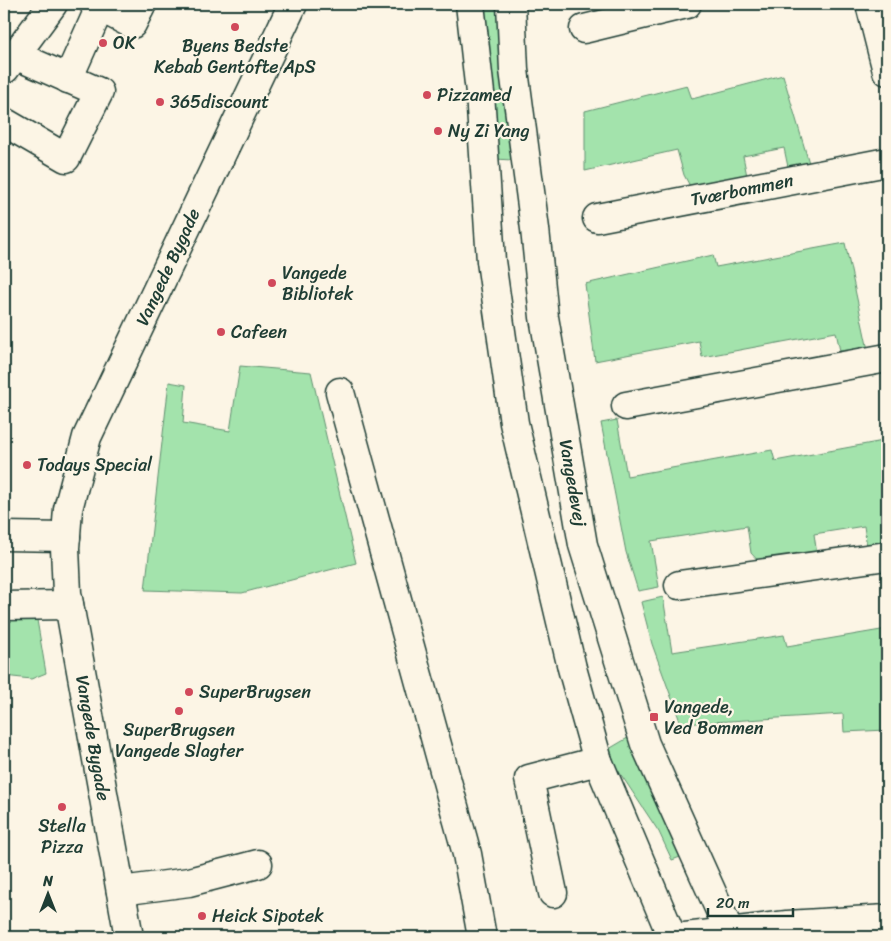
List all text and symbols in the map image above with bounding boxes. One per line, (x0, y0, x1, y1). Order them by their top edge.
marker: Byens Bedste Kebab Gentofte ApS (229, 21, 241, 33)
place label: OK (113, 27, 137, 59)
place label: Byens Bedste Kebab Gentofte ApS (154, 30, 316, 83)
marker: OK (97, 37, 109, 49)
place label: Pizzamed (437, 79, 513, 111)
place label: 365discount (170, 86, 269, 118)
marker: Pizzamed (421, 89, 433, 101)
marker: 365discount (154, 96, 166, 108)
place label: Ny Zi Yang (448, 115, 529, 147)
marker: Ny Zi Yang (432, 125, 444, 137)
street label: Tværbommen (688, 164, 796, 216)
street label: Vangede Bygade (127, 203, 209, 331)
place label: Vangede Bibliotek (282, 257, 354, 310)
marker: Vangede Bibliotek (266, 277, 278, 289)
place label: Cafeen (231, 316, 287, 348)
marker: Cafeen (215, 326, 227, 338)
street label: Vangedevej (550, 437, 596, 529)
place label: Todays Special (37, 449, 153, 481)
marker: Todays Special (21, 459, 33, 471)
street label: Vangede Bygade (66, 673, 120, 803)
place label: SuperBrugsen (199, 676, 311, 708)
marker: SuperBrugsen (183, 686, 195, 698)
place label: Vangede, Ved Bommen (664, 691, 764, 744)
marker: SuperBrugsen Vangede Slagter (173, 705, 185, 717)
marker: Vangede, Ved Bommen (648, 711, 660, 723)
place label: SuperBrugsen Vangede Slagter (115, 714, 245, 767)
marker: Stella Pizza (56, 801, 68, 813)
place label: Stella Pizza (38, 810, 87, 863)
north arrow (22, 868, 72, 918)
text: N (42, 869, 53, 894)
scale bar (708, 886, 794, 918)
text: 20 m (716, 890, 750, 916)
place label: Heick Sipotek (212, 900, 324, 932)
marker: Heick Sipotek (196, 910, 208, 922)

